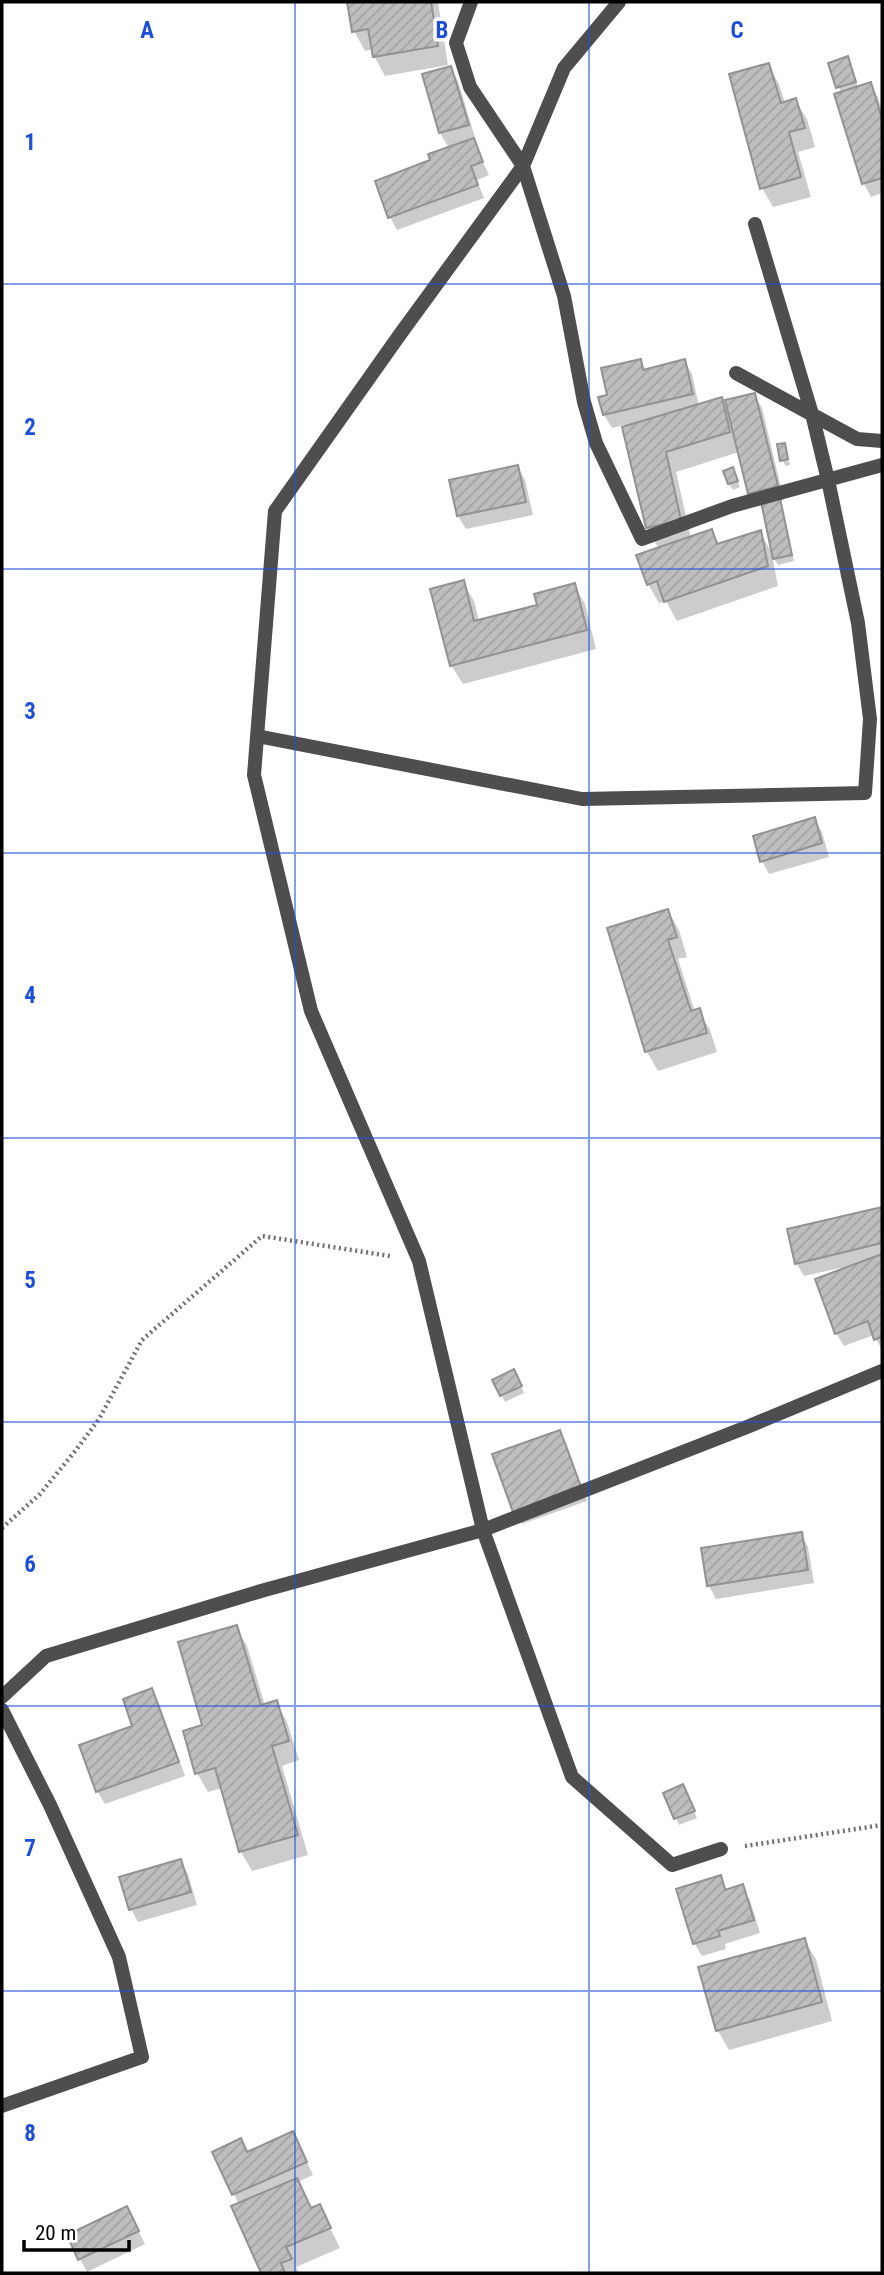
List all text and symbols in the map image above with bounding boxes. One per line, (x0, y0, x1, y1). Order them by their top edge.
text: A (140, 17, 154, 44)
text: B (436, 17, 448, 44)
text: C (730, 17, 744, 44)
text: 1 (24, 129, 36, 156)
text: 2 (24, 414, 36, 441)
text: 3 (24, 698, 36, 725)
text: 4 (24, 982, 36, 1009)
text: 5 (24, 1267, 36, 1294)
text: 6 (24, 1551, 36, 1578)
text: 7 (24, 1835, 36, 1862)
text: 8 (24, 2120, 36, 2147)
scale bar (24, 2208, 130, 2252)
text: 20 m (35, 2221, 76, 2245)

